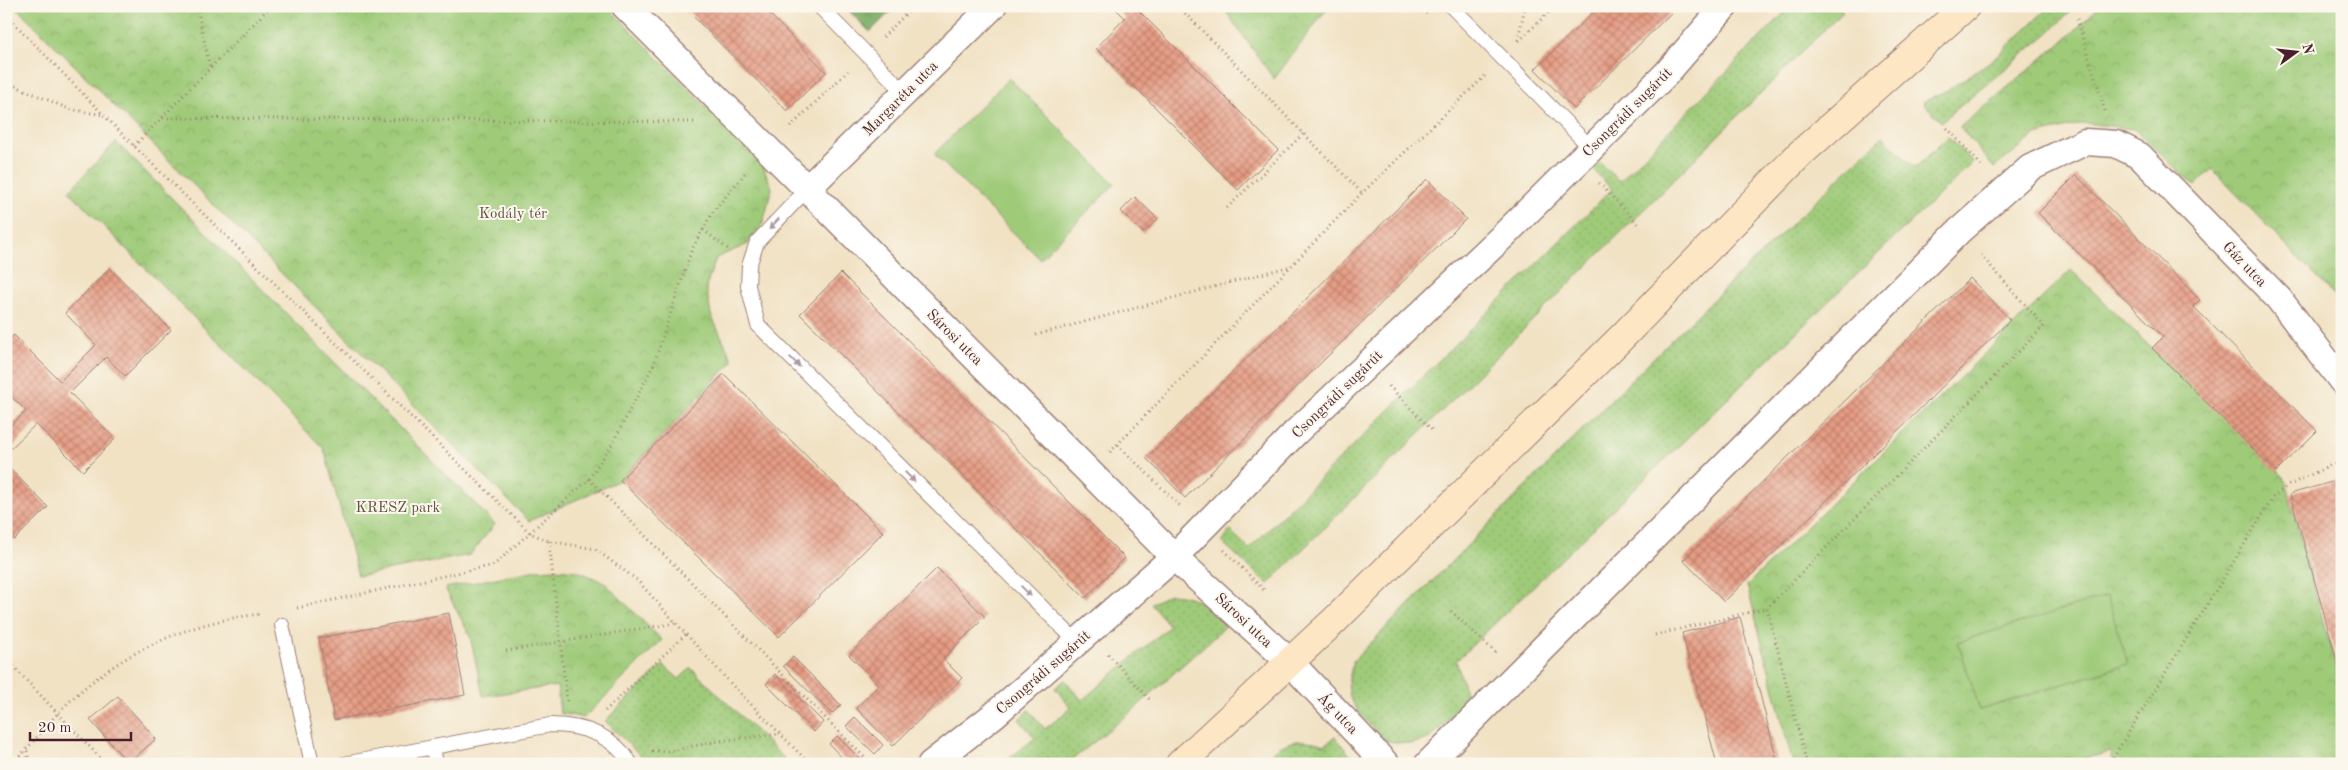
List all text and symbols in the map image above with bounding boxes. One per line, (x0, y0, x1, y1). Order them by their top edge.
north arrow (2270, 28, 2320, 78)
text: N (2299, 42, 2316, 56)
street label: Margaréta utca (861, 58, 942, 139)
street label: Csongrádi sugárút (1581, 66, 1676, 161)
park label: Kodály tér (479, 207, 547, 222)
one-way arrow (768, 218, 780, 230)
street label: Gáz utca (2219, 240, 2269, 291)
street label: Sárosi utca (923, 307, 985, 369)
street label: Csongrádi sugárút (1290, 348, 1386, 442)
one-way arrow (789, 356, 801, 368)
one-way arrow (904, 471, 916, 483)
park label: KRESZ park (356, 501, 441, 516)
one-way arrow (1019, 585, 1031, 597)
street label: Sárosi utca (1211, 591, 1275, 652)
street label: Csongrádi sugárút (994, 628, 1094, 718)
street label: Ág utca (1314, 688, 1363, 738)
scale bar (30, 710, 131, 742)
text: 20 m (38, 721, 72, 736)

